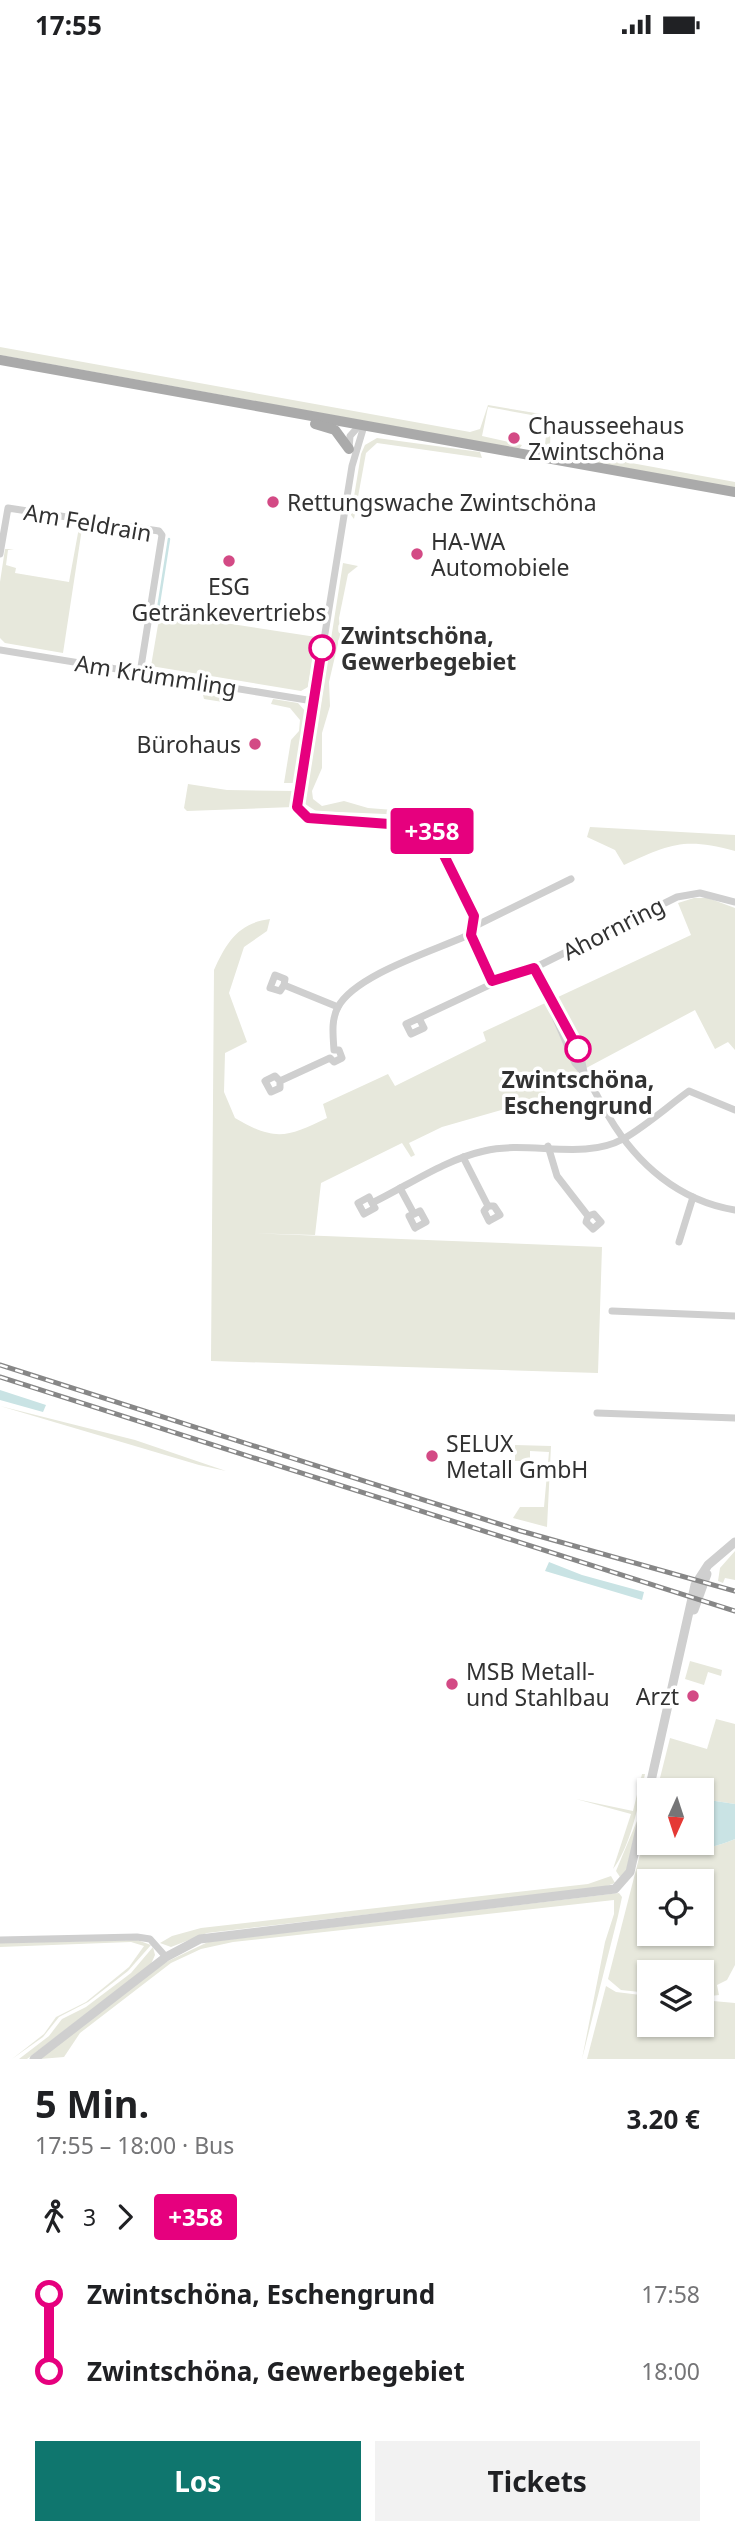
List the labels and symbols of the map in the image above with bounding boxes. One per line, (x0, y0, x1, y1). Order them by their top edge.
place label: Chausseehaus Zwintschöna (528, 409, 684, 467)
marker: Chausseehaus Zwintschöna (506, 430, 522, 446)
place label: Rettungswache Zwintschöna (287, 486, 597, 518)
marker: Rettungswache Zwintschöna (265, 494, 281, 510)
street label: Am Feldrain (22, 495, 154, 549)
place label: HA-WA Automobiele (431, 525, 570, 583)
marker: HA-WA Automobiele (409, 546, 425, 562)
marker: ESG Getränkevertriebs (221, 553, 237, 569)
place label: ESG Getränkevertriebs (132, 570, 327, 628)
place label: Zwintschöna, Gewerbegebiet (341, 619, 516, 677)
marker: Zwintschöna, Gewerbegebiet (309, 635, 335, 661)
street label: Am Krümmling (73, 646, 239, 704)
place label: Bürohaus (137, 728, 241, 760)
marker: Bürohaus (247, 736, 263, 752)
line badge: +358 (383, 808, 481, 854)
street label: Ahornring (557, 889, 669, 967)
marker: Zwintschöna, Eschengrund (565, 1036, 591, 1062)
place label: Zwintschöna, Eschengrund (502, 1063, 654, 1121)
place label: SELUX Metall GmbH (446, 1427, 588, 1485)
marker: SELUX Metall GmbH (424, 1448, 440, 1464)
place label: MSB Metall- und Stahlbau (466, 1655, 610, 1713)
marker: MSB Metall- und Stahlbau (444, 1676, 460, 1692)
place label: Arzt (636, 1680, 679, 1712)
marker: Arzt (685, 1688, 701, 1704)
north arrow (637, 1778, 714, 1855)

